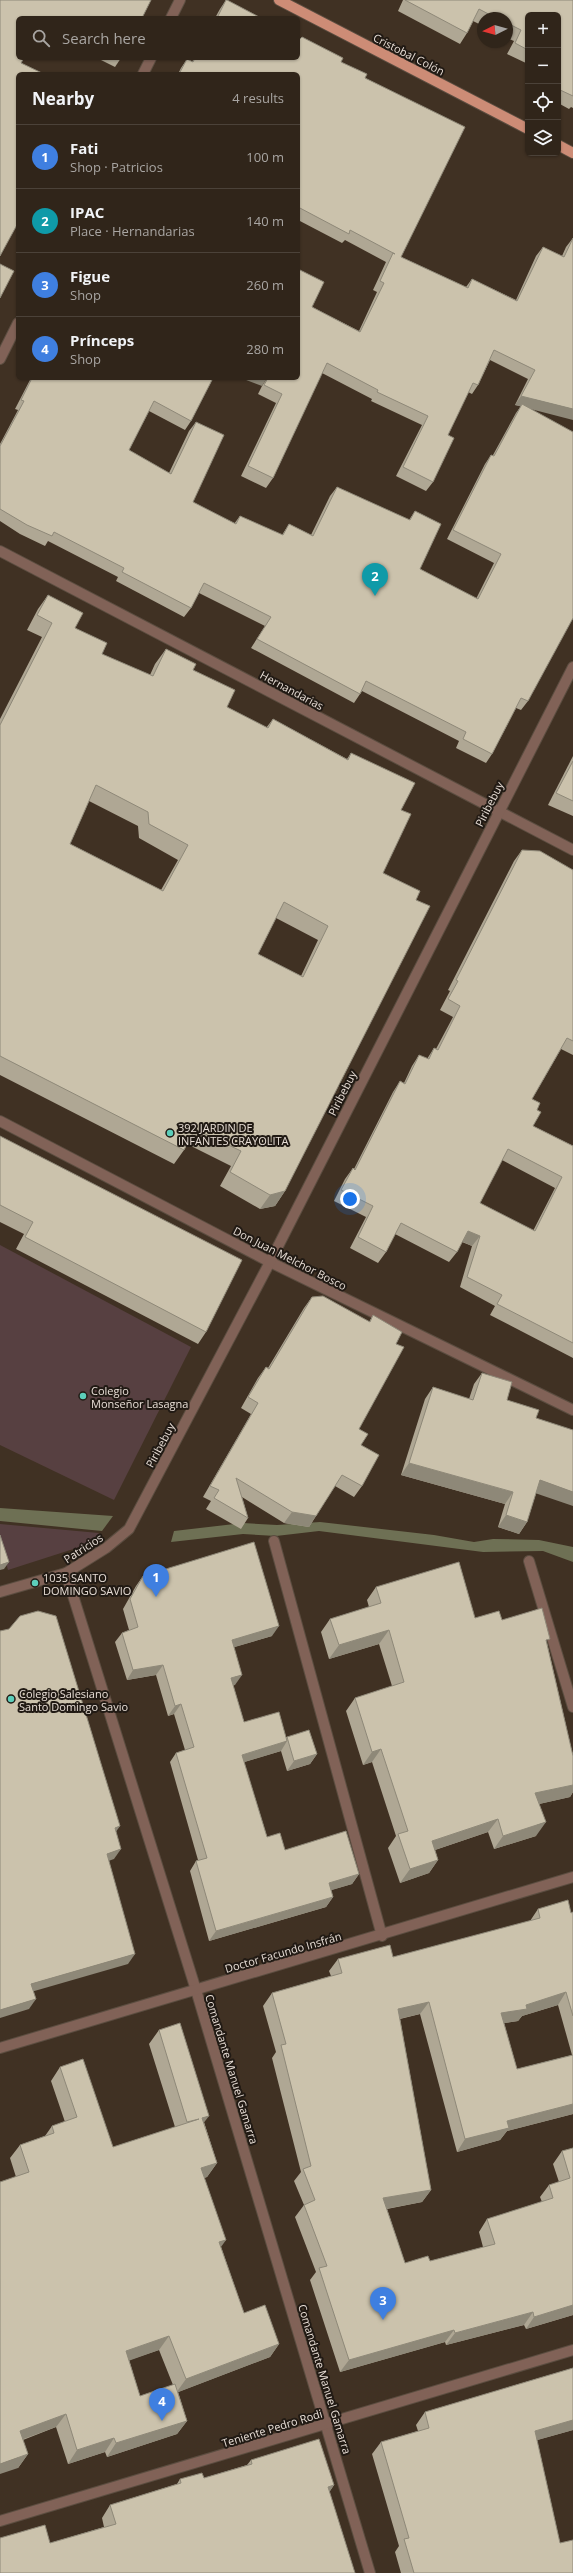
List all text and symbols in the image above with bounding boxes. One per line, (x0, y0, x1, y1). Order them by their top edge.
north arrow (477, 12, 513, 48)
map controls (525, 12, 561, 156)
button: + (525, 12, 561, 48)
search box (16, 16, 300, 60)
icon: search (30, 27, 52, 49)
text: Search here (62, 28, 146, 48)
street label: Cristobal Colón (371, 30, 447, 78)
button: − (525, 48, 561, 84)
button: locate (525, 84, 561, 120)
text: Nearby (32, 87, 94, 110)
text: 4 results (232, 89, 284, 107)
button: layers (525, 120, 561, 156)
text: Fati (70, 138, 98, 158)
text: 1 (41, 148, 49, 166)
text: 100 m (246, 148, 284, 166)
text: Shop · Patricios (70, 158, 163, 176)
text: IPAC (70, 202, 104, 222)
text: 2 (41, 212, 49, 230)
text: 140 m (246, 212, 284, 230)
text: Place · Hernandarias (70, 222, 195, 240)
text: Figue (70, 266, 110, 286)
text: 3 (41, 276, 49, 294)
text: 260 m (246, 276, 284, 294)
text: Shop (70, 286, 101, 304)
text: Prínceps (70, 330, 134, 350)
text: 4 (41, 340, 49, 358)
text: 280 m (246, 340, 284, 358)
text: Shop (70, 350, 101, 368)
pin: 2 (362, 563, 388, 596)
street label: Hernandarias (258, 667, 326, 713)
street label: Piribebuy (471, 779, 507, 829)
street label: Piribebuy (324, 1068, 360, 1118)
place label: 392 JARDIN DE INFANTES CRAYOLITA (178, 1120, 289, 1148)
marker: 392 JARDIN DE INFANTES CRAYOLITA (165, 1128, 175, 1138)
your location (340, 1189, 360, 1209)
street label: Don Juan Melchor Bosco (231, 1223, 350, 1293)
place label: Colegio Monseñor Lasagna (91, 1383, 188, 1411)
marker: Colegio Monseñor Lasagna (78, 1391, 88, 1401)
street label: Piribebuy (142, 1420, 178, 1470)
street label: Patricios (61, 1530, 105, 1566)
pin: 1 (143, 1564, 169, 1597)
place label: 1035 SANTO DOMINGO SAVIO (43, 1570, 131, 1598)
marker: 1035 SANTO DOMINGO SAVIO (30, 1578, 40, 1588)
place label: Colegio Salesiano Santo Domingo Savio (19, 1686, 128, 1714)
marker: Colegio Salesiano Santo Domingo Savio (6, 1694, 16, 1704)
street label: Doctor Facundo Insfrán (223, 1928, 343, 1976)
street label: Comandante Manuel Gamarra (202, 1992, 262, 2146)
pin: 3 (370, 2287, 396, 2320)
street label: Comandante Manuel Gamarra (295, 2302, 355, 2456)
pin: 4 (149, 2388, 175, 2421)
street label: Teniente Pedro Rodi (220, 2406, 324, 2450)

